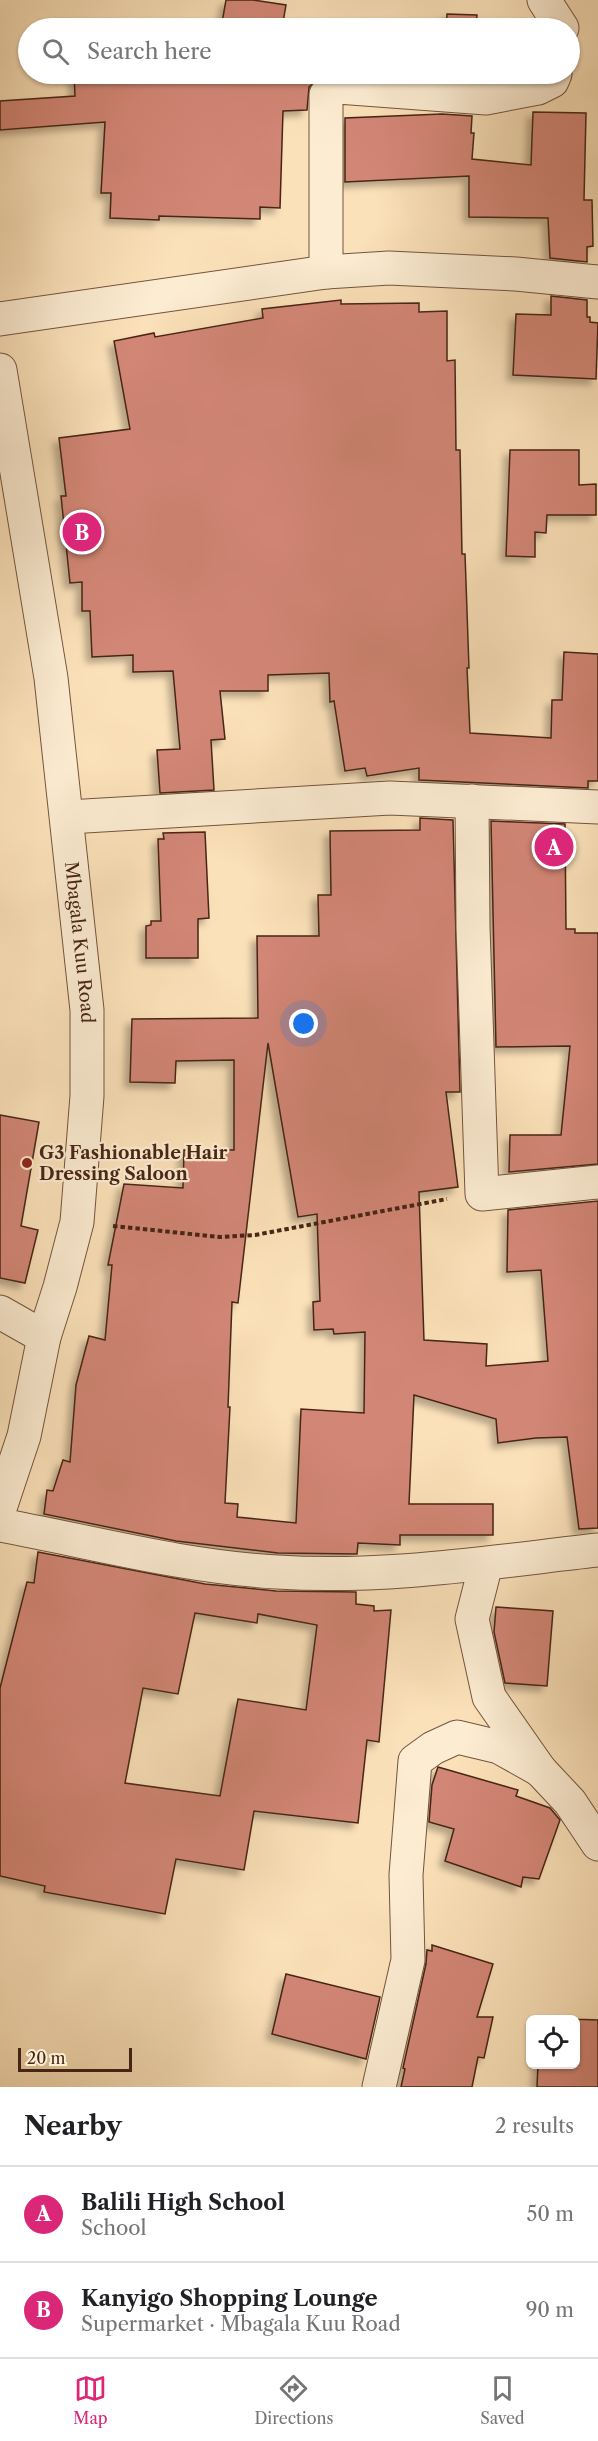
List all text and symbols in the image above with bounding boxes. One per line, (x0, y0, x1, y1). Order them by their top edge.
search box (18, 18, 580, 84)
icon: search (39, 35, 72, 68)
text: Search here (87, 38, 212, 65)
pin: B (62, 510, 101, 554)
pin: A (534, 824, 574, 870)
street label: Mbagala Kuu Road (60, 860, 98, 1023)
your location (289, 1009, 318, 1038)
place label: G3 Fashionable Hair Dressing Saloon (39, 1142, 228, 1185)
marker: G3 Fashionable Hair Dressing Saloon (20, 1156, 34, 1170)
map controls (526, 2015, 580, 2069)
button: locate (526, 2015, 580, 2069)
scale bar (18, 2045, 132, 2072)
text: 20 m (27, 2048, 66, 2068)
text: Nearby (24, 2110, 122, 2142)
text: 2 results (495, 2114, 574, 2138)
text: Balili High School (81, 2189, 285, 2216)
text: A (36, 2202, 51, 2226)
text: 50 m (527, 2202, 574, 2226)
text: School (81, 2216, 146, 2240)
text: Kanyigo Shopping Lounge (81, 2285, 378, 2312)
text: B (36, 2298, 51, 2322)
text: 90 m (526, 2298, 574, 2322)
text: Supermarket · Mbagala Kuu Road (81, 2312, 401, 2336)
tab: Map (73, 2372, 108, 2428)
tab: Directions (254, 2372, 333, 2428)
tab: Saved (480, 2372, 525, 2428)

